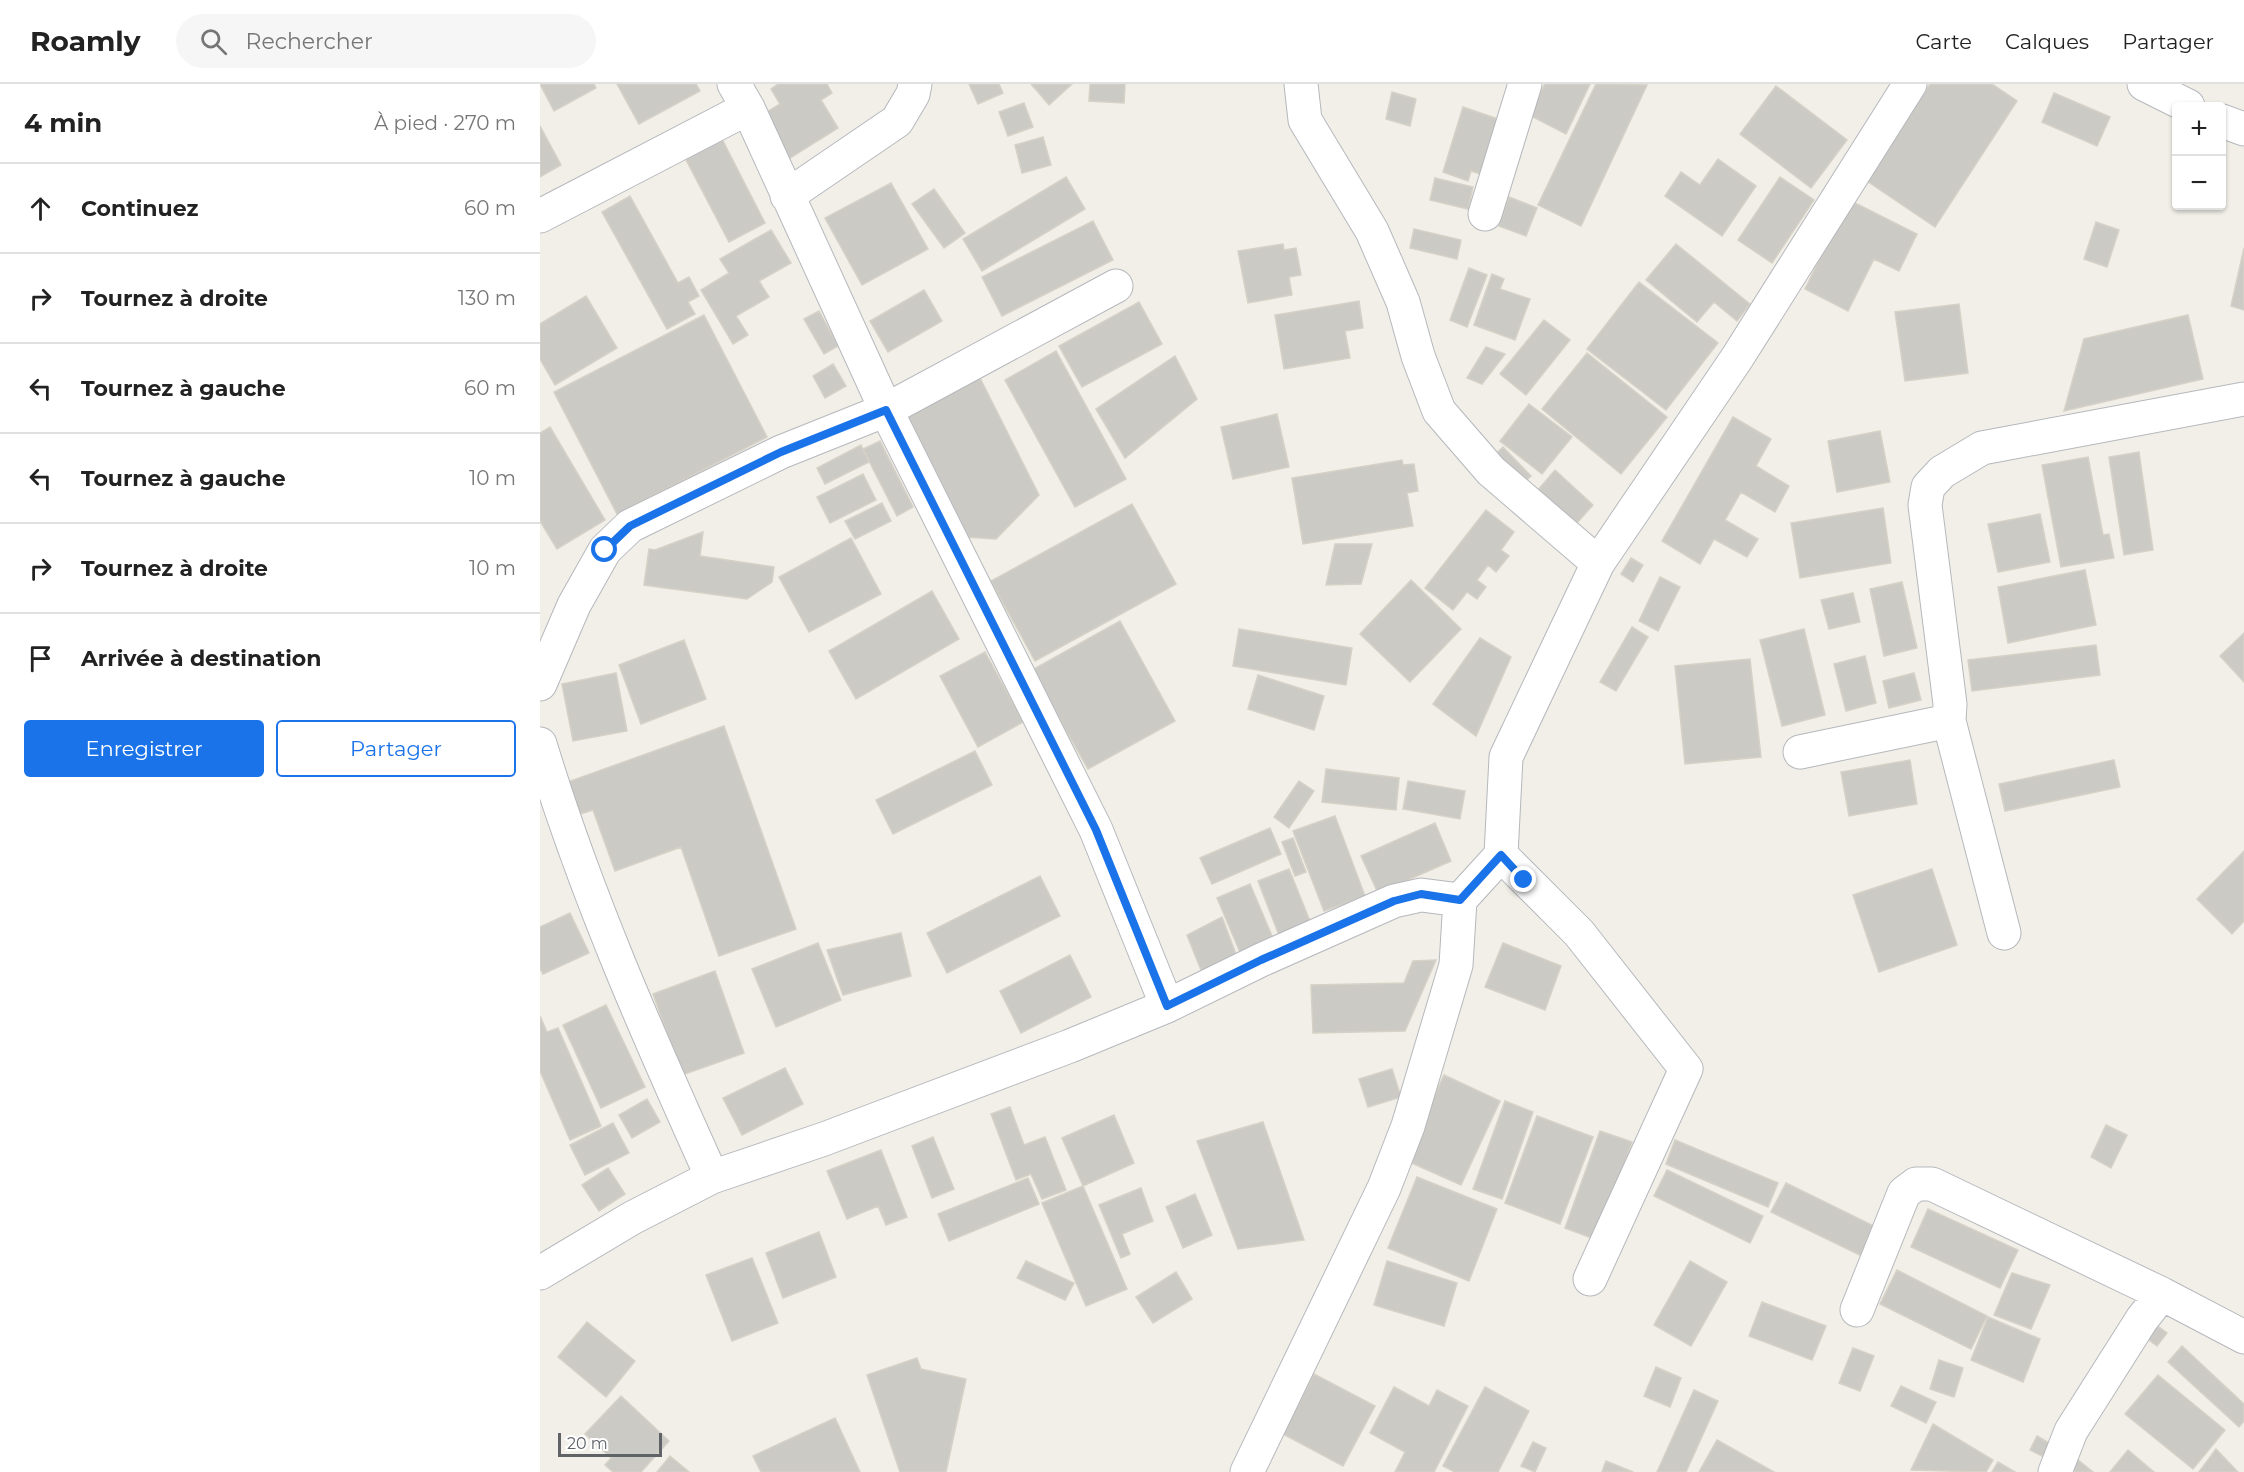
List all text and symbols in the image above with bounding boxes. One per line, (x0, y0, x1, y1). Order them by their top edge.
search box (176, 14, 596, 68)
text: Roamly (30, 24, 140, 58)
icon: search (197, 25, 230, 58)
text: Rechercher (245, 28, 373, 55)
text: Carte (1915, 29, 1972, 54)
text: Calques (2005, 29, 2089, 54)
text: Partager (2122, 29, 2214, 54)
map controls (2172, 102, 2226, 210)
button: + (2172, 102, 2226, 156)
text: 4 min (24, 107, 102, 139)
text: À pied · 270 m (374, 111, 516, 135)
button: − (2172, 156, 2226, 210)
icon: ahead (24, 192, 57, 225)
text: Continuez (81, 195, 198, 222)
text: 60 m (464, 196, 516, 220)
icon: right (24, 282, 57, 315)
text: Tournez à droite (81, 285, 268, 312)
text: 130 m (458, 286, 516, 310)
icon: left (24, 372, 57, 405)
text: Tournez à gauche (81, 375, 286, 402)
text: 60 m (464, 376, 516, 400)
icon: left (24, 462, 57, 495)
text: Tournez à gauche (81, 465, 286, 492)
text: 10 m (469, 466, 516, 490)
route start (591, 536, 617, 562)
icon: right (24, 552, 57, 585)
text: Tournez à droite (81, 555, 268, 582)
text: 10 m (469, 556, 516, 580)
icon: arrive (24, 642, 57, 675)
text: Arrivée à destination (81, 645, 321, 672)
button: Enregistrer (24, 720, 264, 777)
button: Partager (276, 720, 516, 777)
route end (1510, 866, 1536, 892)
scale bar (558, 1430, 662, 1458)
text: 20 m (567, 1434, 608, 1453)

